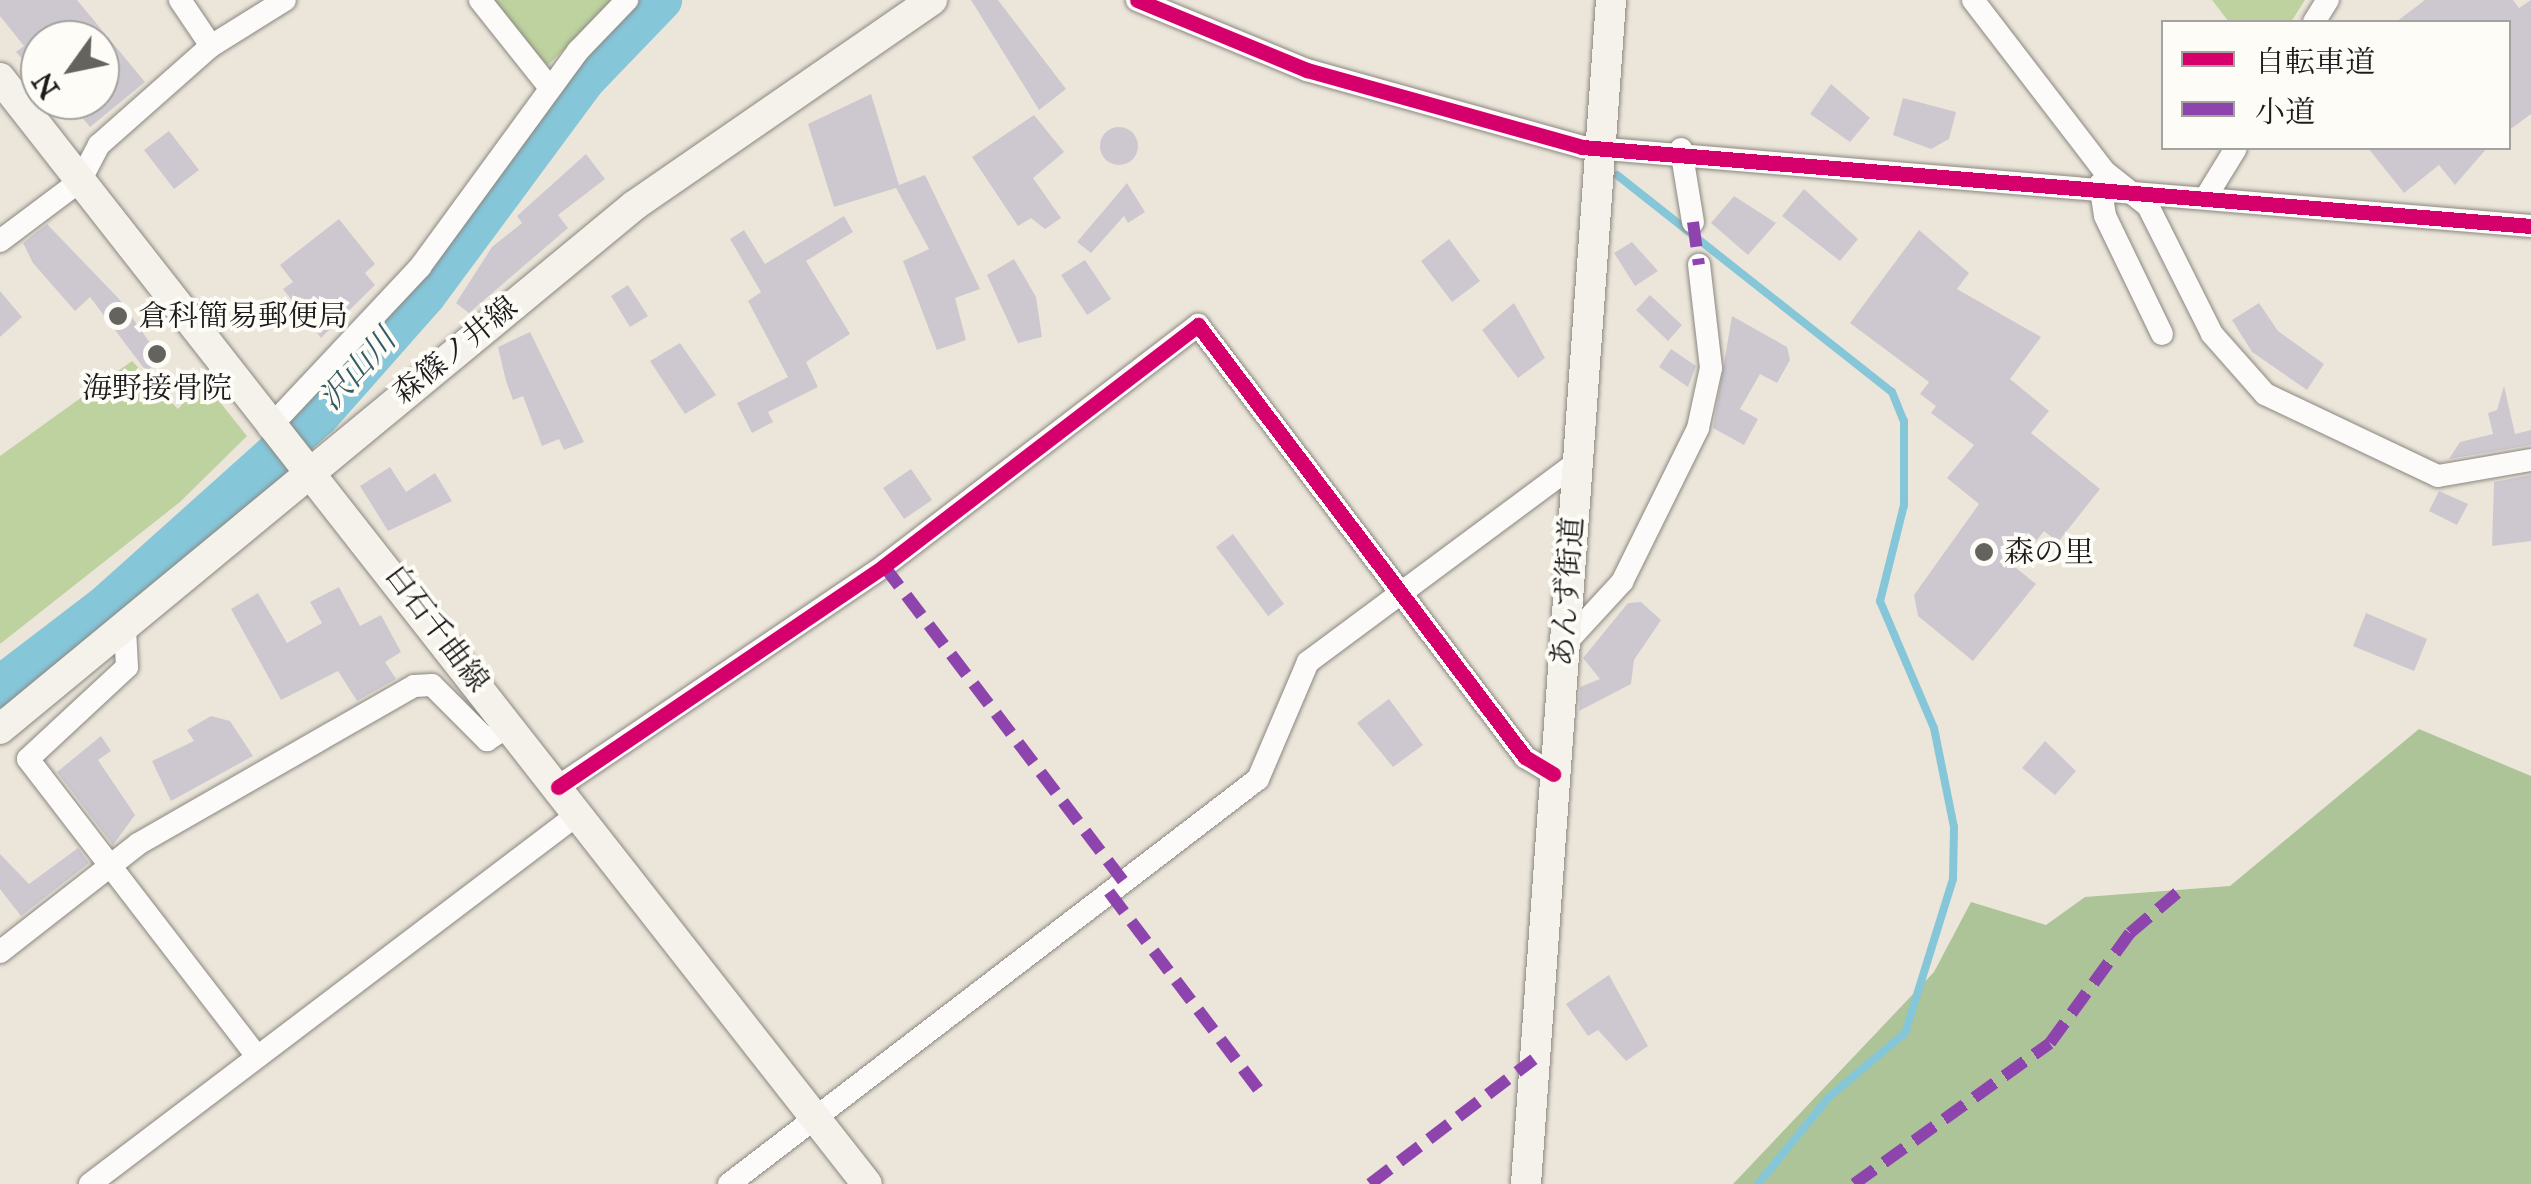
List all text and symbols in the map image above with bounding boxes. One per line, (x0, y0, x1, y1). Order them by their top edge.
north arrow (20, 20, 120, 120)
legend (2161, 20, 2511, 150)
text: 自転車道 (2255, 44, 2375, 80)
text: N (25, 66, 67, 105)
text: 小道 (2255, 94, 2315, 130)
street label: 森篠ノ井線 (385, 289, 525, 411)
place label: 倉科簡易郵便局 (138, 298, 348, 334)
marker: 倉科簡易郵便局 (107, 305, 129, 327)
water label: 沢山川 (312, 321, 404, 419)
marker: 海野接骨院 (146, 343, 168, 365)
place label: 海野接骨院 (82, 370, 232, 406)
street label: あんず街道 (1544, 516, 1590, 668)
place label: 森の里 (2004, 534, 2094, 570)
marker: 森の里 (1973, 541, 1995, 563)
street label: 白石千曲線 (377, 557, 497, 699)

